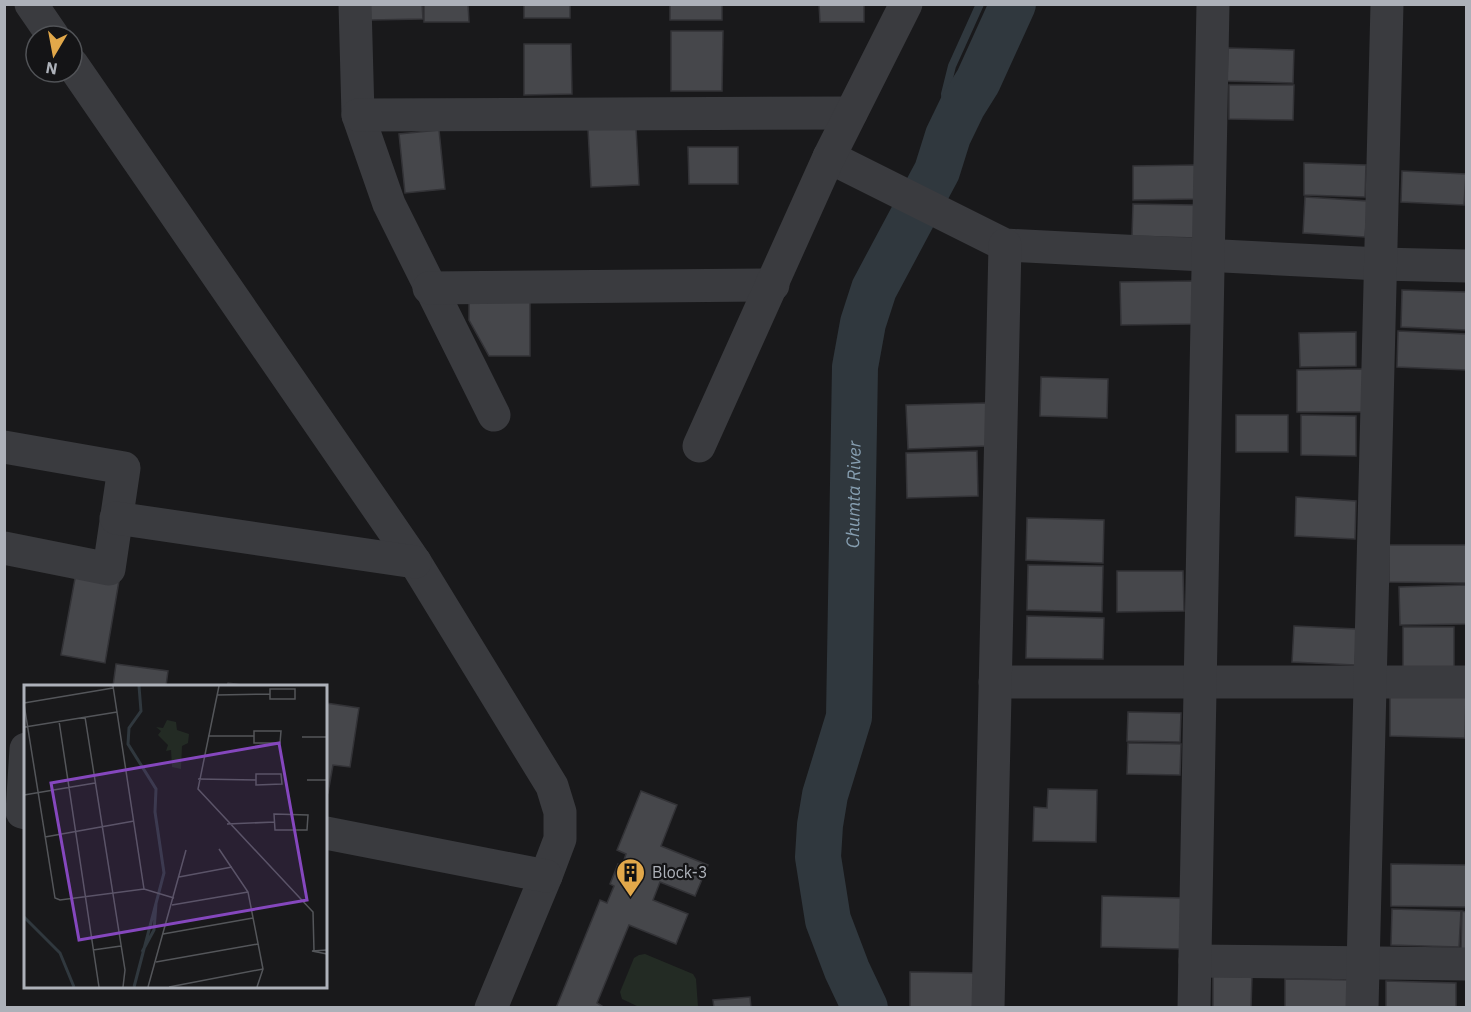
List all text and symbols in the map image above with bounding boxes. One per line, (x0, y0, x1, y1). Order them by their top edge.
north arrow (24, 24, 84, 84)
text: N (44, 58, 59, 80)
water label: Chumta River (840, 440, 865, 548)
inset map (24, 685, 327, 988)
building icon: Block-3 (615, 856, 647, 898)
place label: Block-3 (652, 862, 708, 882)

